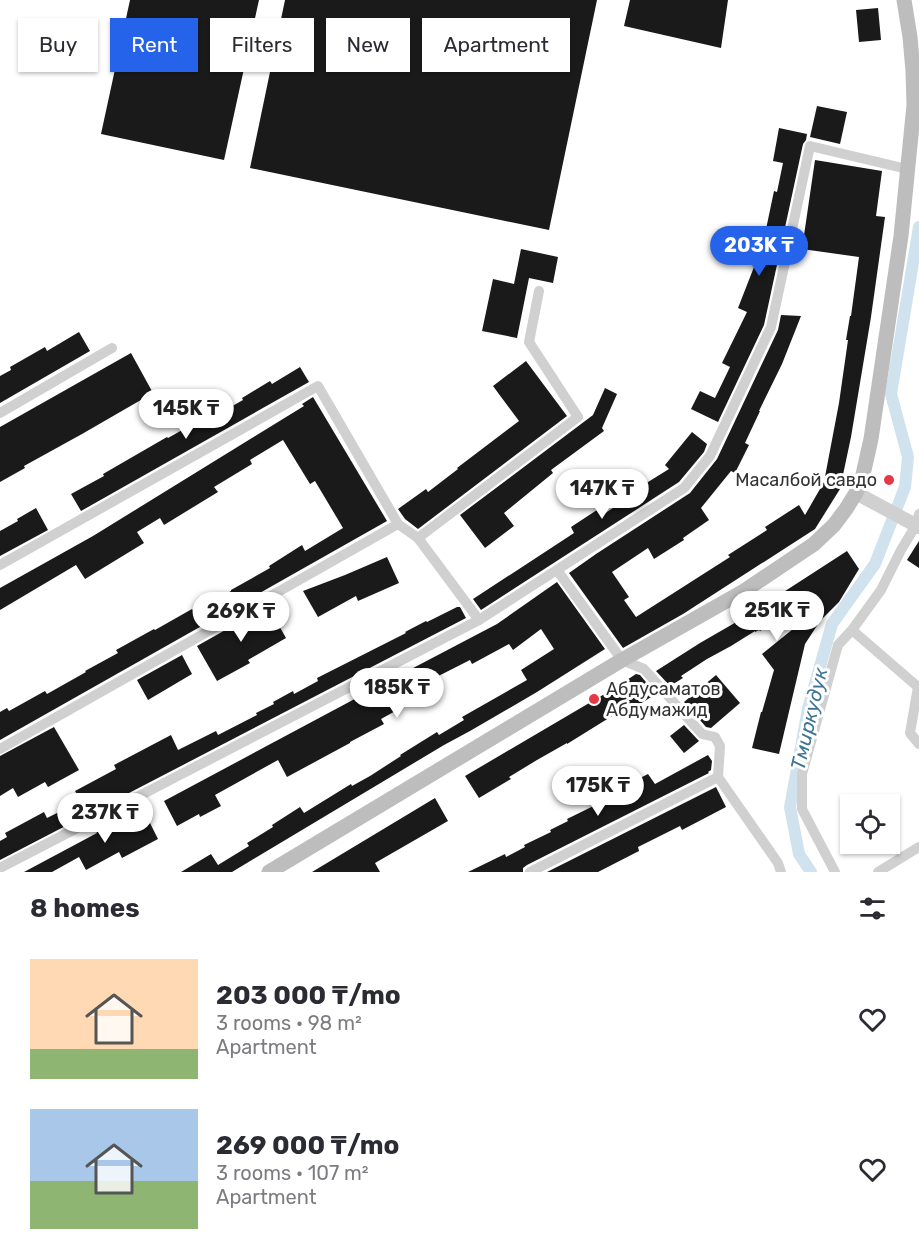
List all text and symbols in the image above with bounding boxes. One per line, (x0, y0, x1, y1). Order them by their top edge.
chip: Buy (18, 18, 98, 72)
chip: Rent (110, 18, 198, 72)
chip: Filters (210, 18, 314, 72)
chip: New (326, 18, 410, 72)
chip: Apartment (422, 18, 570, 72)
pin: 203K ₸ (710, 226, 808, 277)
text: 203K ₸ (724, 233, 794, 257)
pin: 145K ₸ (137, 389, 235, 440)
text: 145K ₸ (153, 396, 219, 420)
pin: 147K ₸ (553, 469, 651, 520)
place label: Масалбой савдо (735, 469, 877, 491)
marker: Масалбой савдо (882, 473, 896, 487)
text: 147K ₸ (570, 476, 634, 500)
pin: 251K ₸ (728, 591, 826, 642)
pin: 269K ₸ (192, 592, 290, 643)
text: 251K ₸ (744, 598, 810, 622)
text: 269K ₸ (207, 599, 275, 623)
water label: Тмиркудук (786, 665, 833, 772)
pin: 185K ₸ (348, 668, 446, 719)
text: 185K ₸ (364, 675, 430, 699)
place label: Абдусаматов Абдумажид (606, 678, 721, 721)
marker: Абдусаматов Абдумажид (587, 692, 601, 706)
pin: 175K ₸ (549, 766, 647, 817)
text: 175K ₸ (566, 773, 630, 797)
pin: 237K ₸ (56, 793, 154, 844)
map controls (840, 794, 900, 854)
button: locate (840, 794, 900, 854)
text: 237K ₸ (71, 800, 139, 824)
icon: filters (856, 892, 889, 925)
text: 8 homes (30, 893, 140, 924)
text: 203 000 ₸/mo (216, 980, 401, 1011)
icon: home (78, 983, 150, 1055)
icon: heart (856, 1003, 889, 1036)
text: 3 rooms · 98 m² (216, 1011, 362, 1035)
text: Apartment (216, 1035, 317, 1059)
text: 269 000 ₸/mo (216, 1130, 399, 1161)
icon: home (78, 1133, 150, 1205)
icon: heart (856, 1153, 889, 1186)
text: 3 rooms · 107 m² (216, 1161, 369, 1185)
text: Apartment (216, 1185, 317, 1209)

